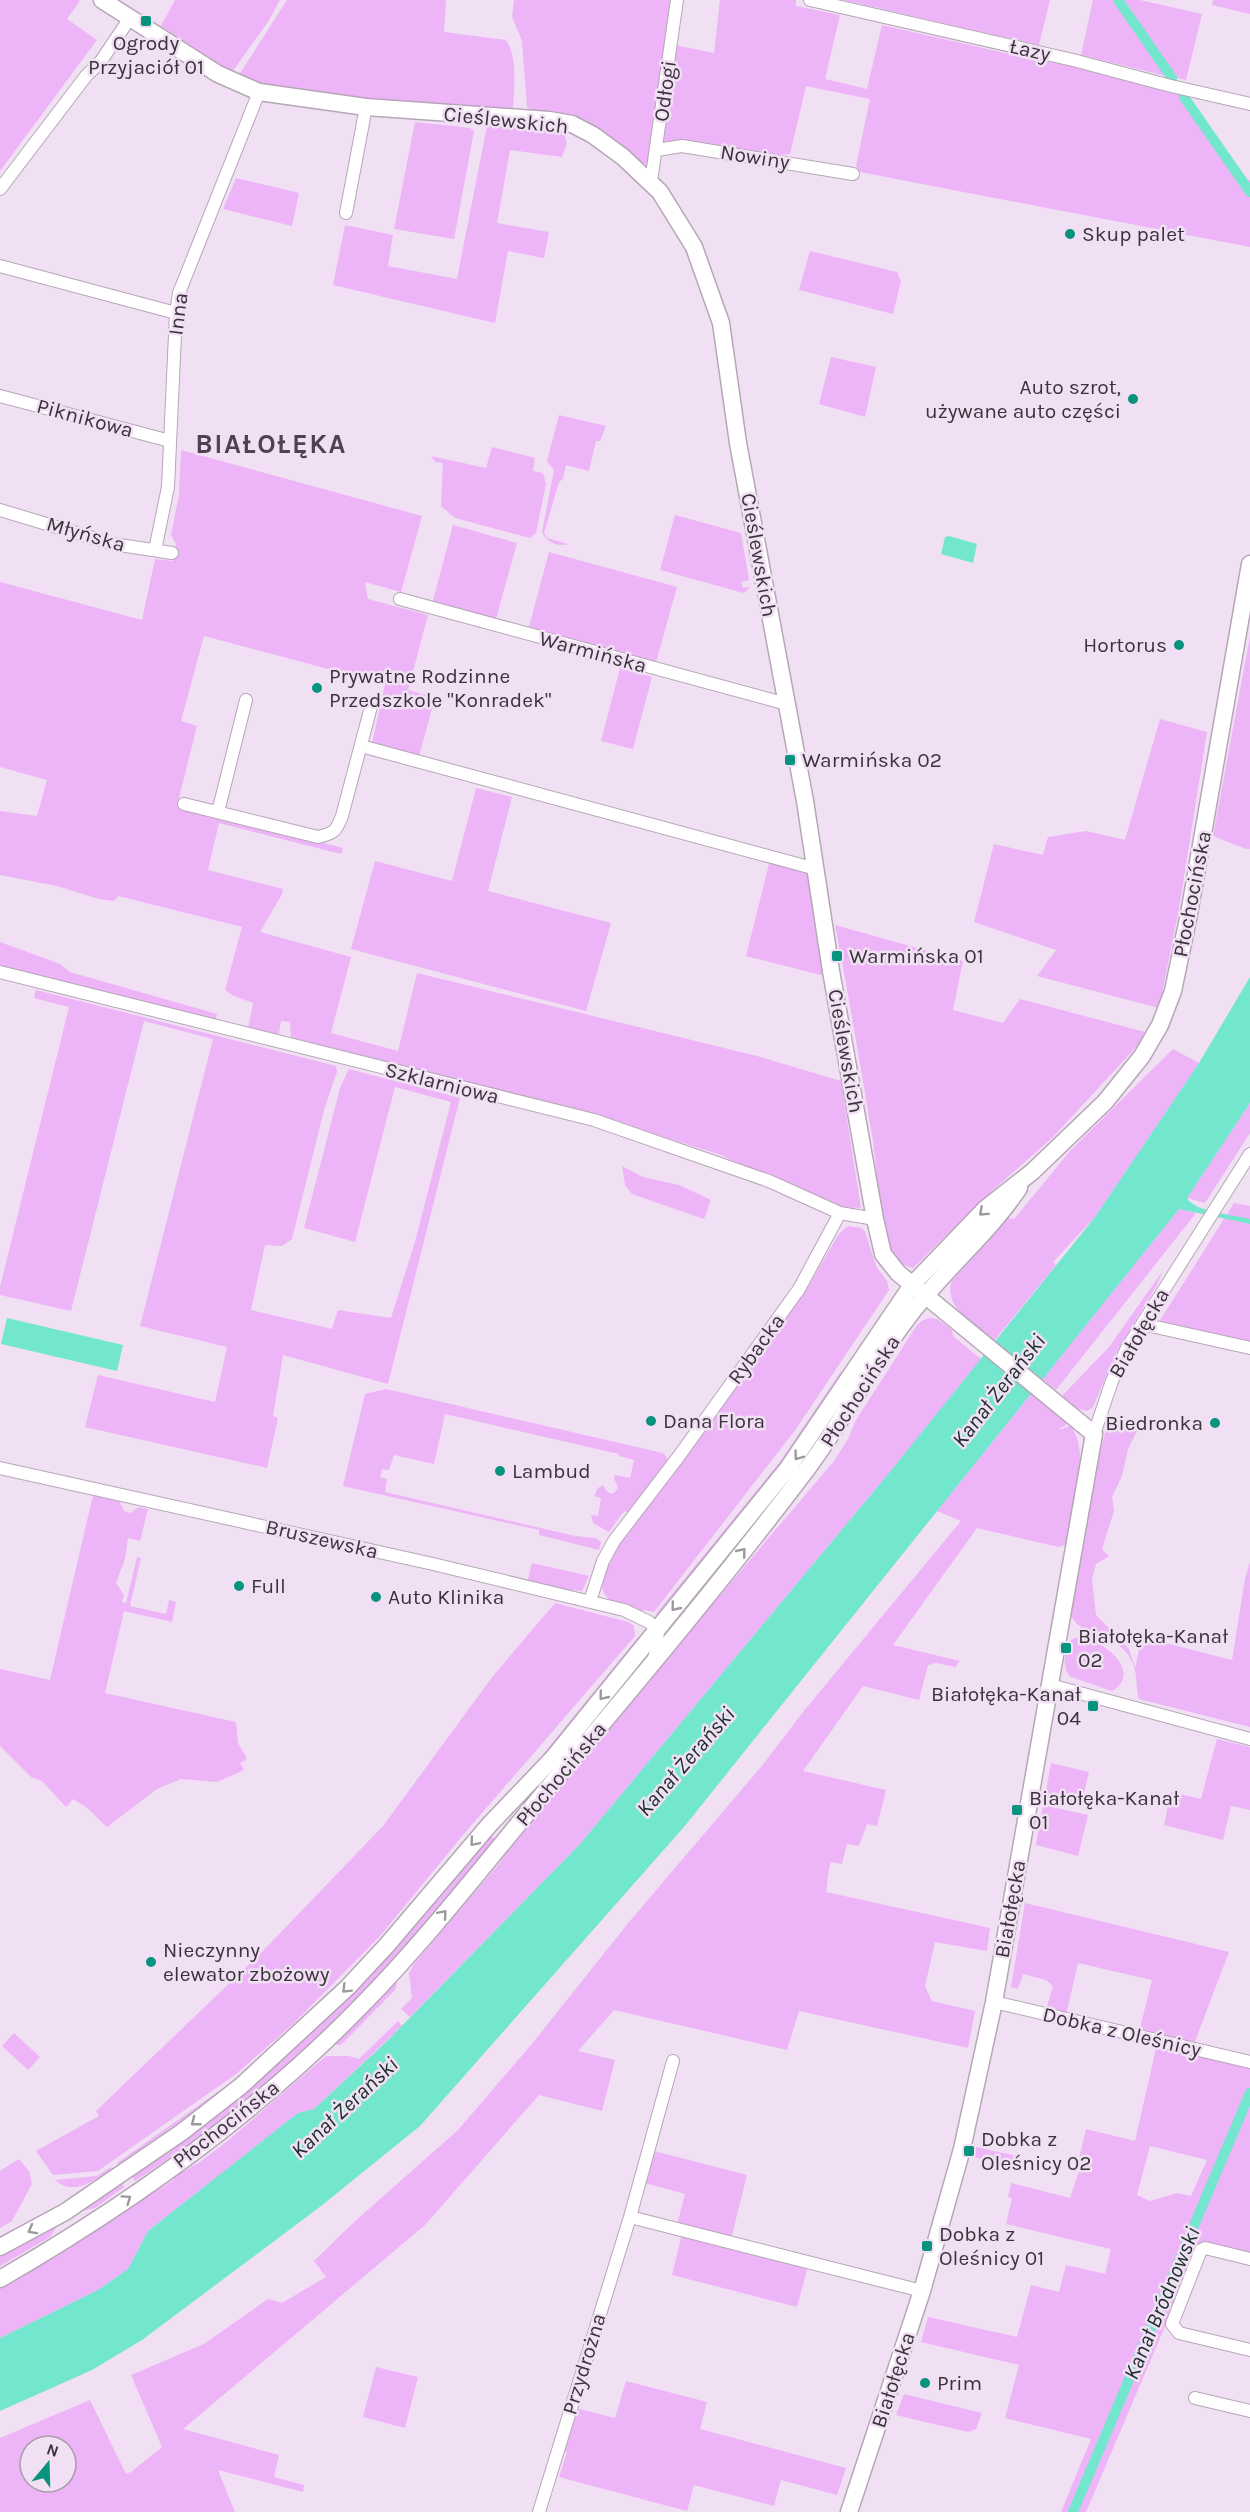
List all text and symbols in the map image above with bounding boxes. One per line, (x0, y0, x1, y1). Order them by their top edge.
marker: Ogrody Przyjaciół 01 (139, 14, 153, 28)
place label: Ogrody Przyjaciół 01 (88, 31, 204, 79)
street label: Łazy (1007, 34, 1053, 66)
street label: Odłogi (649, 59, 681, 123)
street label: Cieślewskich (442, 102, 570, 138)
street label: Nowiny (719, 140, 792, 174)
place label: Skup palet (1082, 222, 1185, 246)
marker: Skup palet (1063, 227, 1077, 241)
street label: Inna (163, 291, 193, 337)
place label: Auto szrot, używane auto części (925, 375, 1121, 423)
marker: Auto szrot, używane auto części (1126, 392, 1140, 406)
street label: Piknikowa (34, 394, 136, 442)
district label: BIAŁOŁĘKA (195, 428, 347, 460)
street label: Cieślewskich (736, 491, 782, 619)
street label: Młyńska (44, 511, 128, 557)
street label: Warmińska (537, 626, 649, 678)
place label: Hortorus (1083, 633, 1167, 657)
marker: Hortorus (1172, 638, 1186, 652)
place label: Prywatne Rodzinne Przedszkole "Konradek" (329, 664, 551, 712)
marker: Prywatne Rodzinne Przedszkole "Konradek" (310, 681, 324, 695)
place label: Warmińska 02 (802, 748, 942, 772)
marker: Warmińska 02 (783, 753, 797, 767)
street label: Płochocińska (1168, 829, 1216, 959)
place label: Warmińska 01 (849, 944, 984, 968)
marker: Warmińska 01 (830, 949, 844, 963)
street label: Cieślewskich (823, 987, 869, 1115)
street label: Szklarniowa (382, 1057, 502, 1109)
one-way arrow (979, 1204, 990, 1215)
street label: Białołęcka (1104, 1284, 1174, 1382)
street label: Rybacka (723, 1309, 789, 1389)
water label: Kanał Żerański (947, 1329, 1051, 1452)
street label: Płochocińska (815, 1331, 905, 1451)
place label: Dana Flora (663, 1409, 765, 1433)
place label: Biedronka (1105, 1411, 1203, 1435)
marker: Dana Flora (644, 1414, 658, 1428)
marker: Biedronka (1208, 1416, 1222, 1430)
one-way arrow (794, 1449, 805, 1460)
place label: Lambud (512, 1459, 591, 1483)
marker: Lambud (493, 1464, 507, 1478)
street label: Bruszewska (263, 1514, 381, 1564)
one-way arrow (735, 1547, 746, 1558)
place label: Full (251, 1574, 286, 1598)
marker: Full (232, 1579, 246, 1593)
place label: Auto Klinika (388, 1585, 504, 1609)
marker: Auto Klinika (369, 1590, 383, 1604)
one-way arrow (671, 1600, 682, 1611)
place label: Białołęka-Kanał 02 (1078, 1624, 1228, 1672)
marker: Białołęka-Kanał 02 (1059, 1641, 1073, 1655)
place label: Białołęka-Kanał 04 (931, 1682, 1081, 1730)
one-way arrow (600, 1689, 611, 1700)
marker: Białołęka-Kanał 04 (1086, 1699, 1100, 1713)
water label: Kanał Żerański (631, 1702, 740, 1822)
street label: Płochocińska (511, 1717, 611, 1831)
place label: Białołęka-Kanał 01 (1029, 1786, 1179, 1834)
marker: Białołęka-Kanał 01 (1010, 1803, 1024, 1817)
one-way arrow (471, 1835, 482, 1846)
street label: Białołęcka (990, 1858, 1030, 1960)
one-way arrow (436, 1910, 447, 1921)
place label: Nieczynny elewator zbożowy (163, 1938, 330, 1986)
marker: Nieczynny elewator zbożowy (144, 1955, 158, 1969)
one-way arrow (342, 1981, 353, 1992)
street label: Dobka z Oleśnicy (1040, 2002, 1204, 2062)
water label: Kanał Żerański (286, 2052, 403, 2164)
street label: Płochocińska (168, 2075, 284, 2173)
one-way arrow (191, 2115, 202, 2126)
place label: Dobka z Oleśnicy 02 (981, 2127, 1091, 2175)
marker: Dobka z Oleśnicy 02 (962, 2144, 976, 2158)
one-way arrow (120, 2195, 131, 2206)
place label: Dobka z Oleśnicy 01 (939, 2222, 1044, 2270)
one-way arrow (28, 2223, 39, 2234)
water label: Kanał Bródnowski (1118, 2223, 1206, 2384)
marker: Dobka z Oleśnicy 01 (920, 2239, 934, 2253)
street label: Przydrożna (557, 2310, 611, 2418)
street label: Białołęcka (866, 2329, 920, 2431)
place label: Prim (937, 2371, 982, 2395)
marker: Prim (918, 2376, 932, 2390)
north arrow (18, 2434, 78, 2494)
text: N (44, 2439, 61, 2461)

